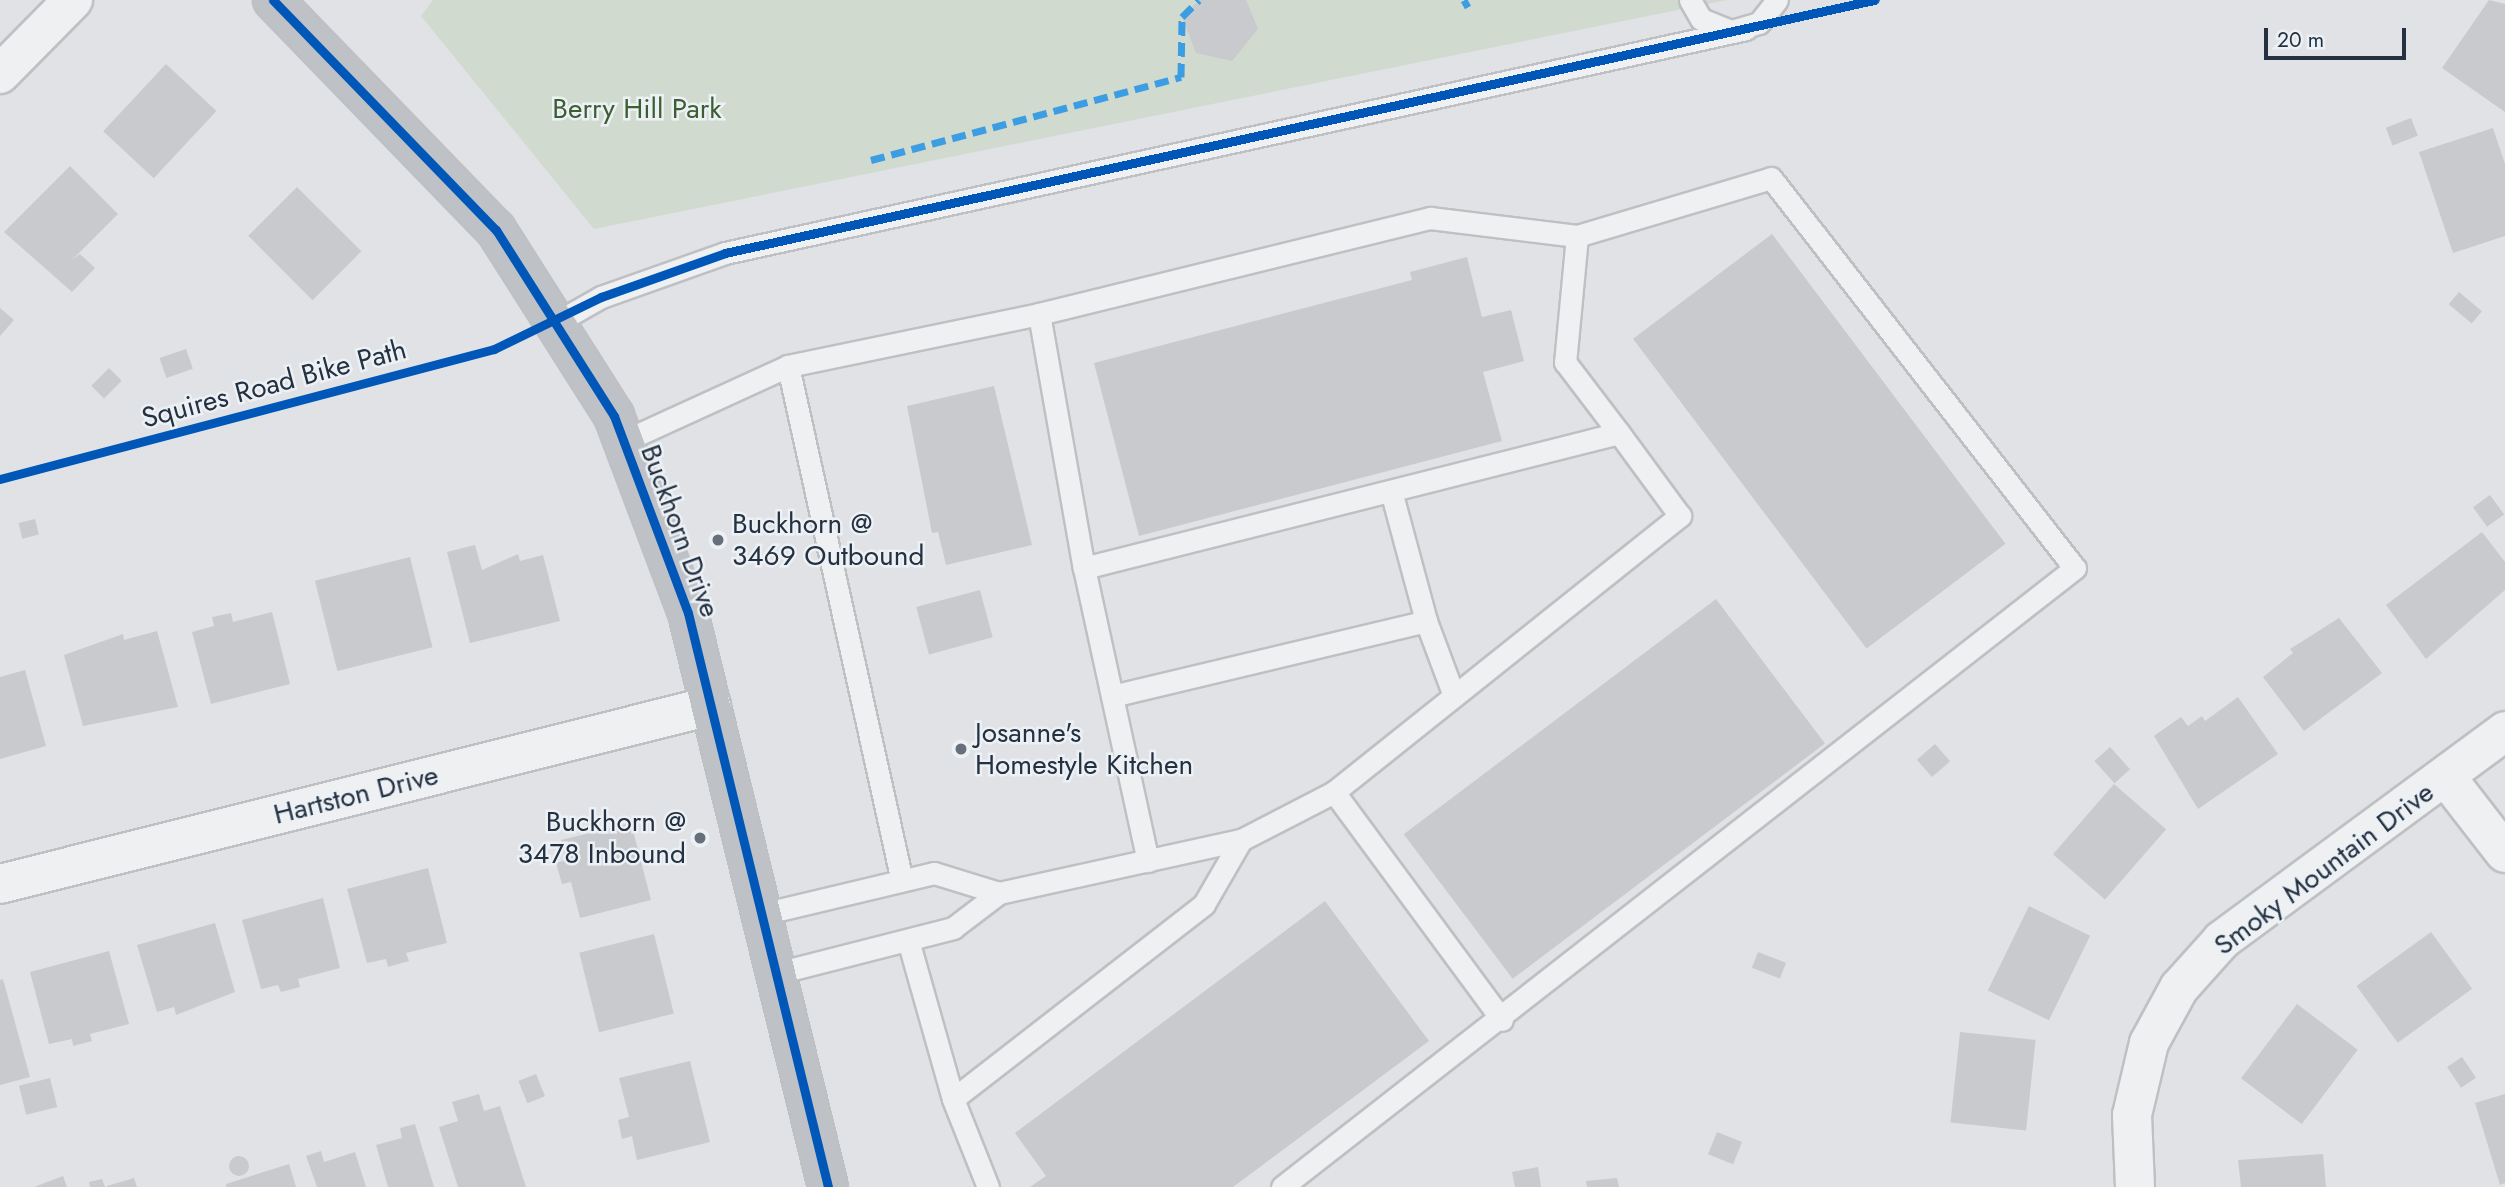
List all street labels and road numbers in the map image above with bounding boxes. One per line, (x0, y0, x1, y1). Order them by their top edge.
street label: Squires Road Bike Path (138, 333, 410, 435)
street label: Buckhorn Drive (633, 440, 727, 622)
street label: Hartston Drive (270, 758, 442, 832)
street label: Smoky Mountain Drive (2208, 776, 2440, 962)

